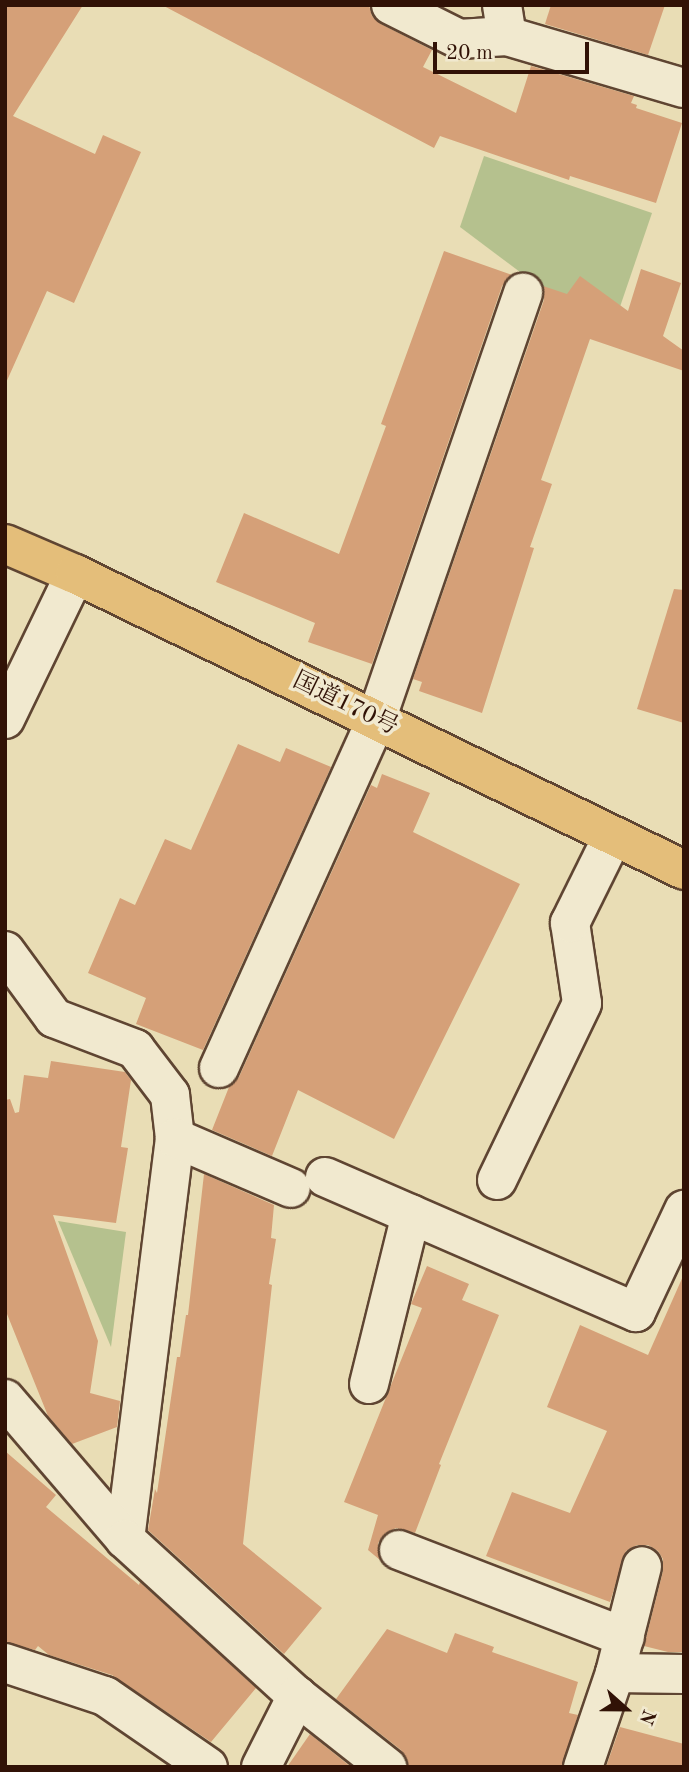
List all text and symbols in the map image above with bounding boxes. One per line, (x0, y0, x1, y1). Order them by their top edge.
scale bar (437, 28, 593, 72)
text: 20 m (446, 43, 493, 64)
street label: 国道170号 (288, 667, 402, 743)
north arrow (591, 1674, 661, 1744)
text: N (635, 1707, 658, 1727)

